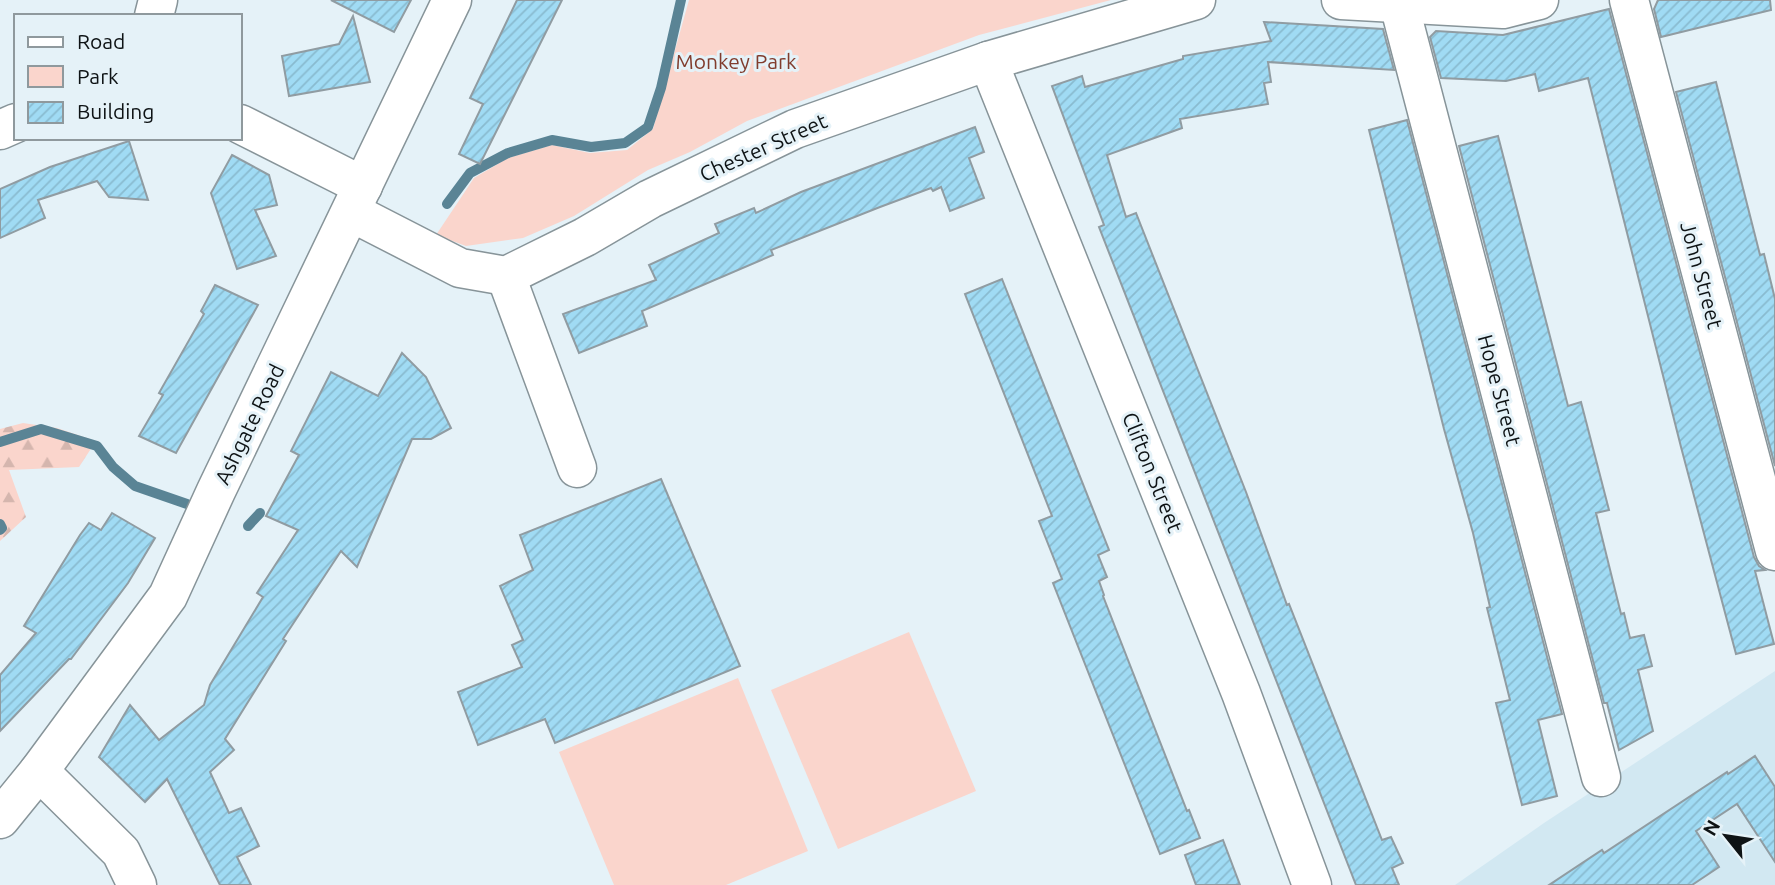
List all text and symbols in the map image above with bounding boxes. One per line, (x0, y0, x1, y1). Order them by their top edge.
legend (14, 14, 242, 140)
text: Road (77, 29, 125, 53)
park label: Monkey Park (675, 49, 797, 73)
text: Park (77, 64, 119, 88)
text: Building (77, 99, 154, 123)
street label: Chester Street (696, 108, 830, 186)
street label: John Street (1676, 219, 1728, 331)
street label: Hope Street (1474, 332, 1526, 448)
street label: Ashgate Road (210, 360, 288, 488)
street label: Clifton Street (1118, 408, 1188, 536)
north arrow (1691, 801, 1761, 871)
text: N (1698, 816, 1724, 839)

